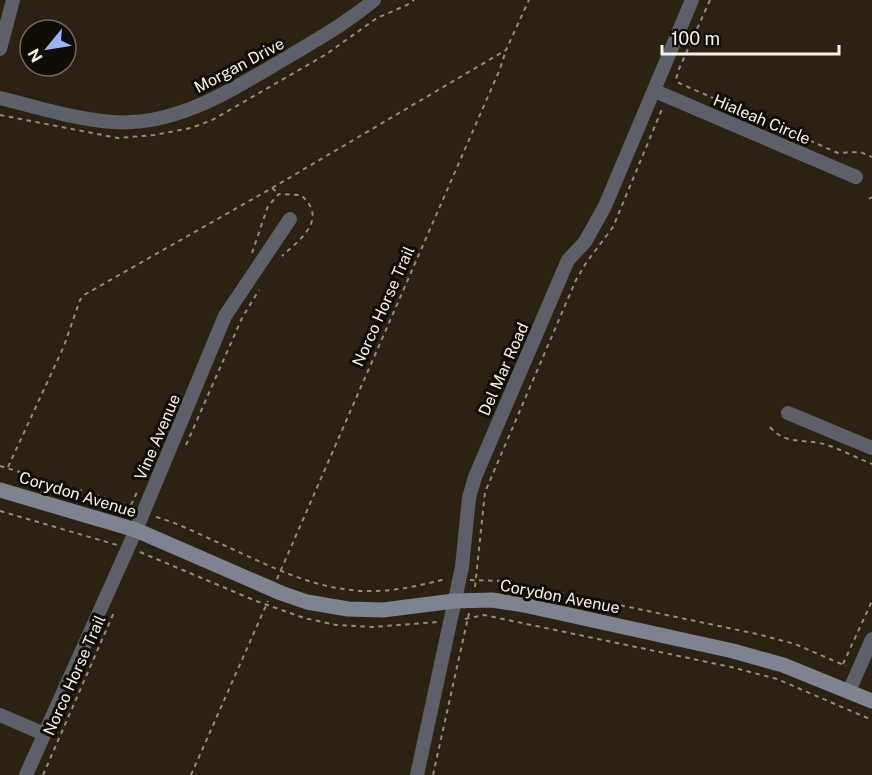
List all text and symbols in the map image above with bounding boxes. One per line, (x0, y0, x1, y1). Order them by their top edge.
north arrow (18, 18, 78, 78)
scale bar (662, 18, 839, 56)
text: 100 m (671, 28, 720, 49)
street label: Morgan Drive (191, 34, 287, 97)
text: N (24, 45, 47, 65)
street label: Hialeah Circle (710, 90, 813, 148)
street label: Norco Horse Trail (348, 243, 419, 369)
street label: Del Mar Road (474, 320, 532, 419)
street label: Vine Avenue (131, 391, 184, 483)
street label: Corydon Avenue (17, 468, 139, 521)
street label: Corydon Avenue (498, 576, 621, 617)
street label: Norco Horse Trail (39, 612, 110, 738)

